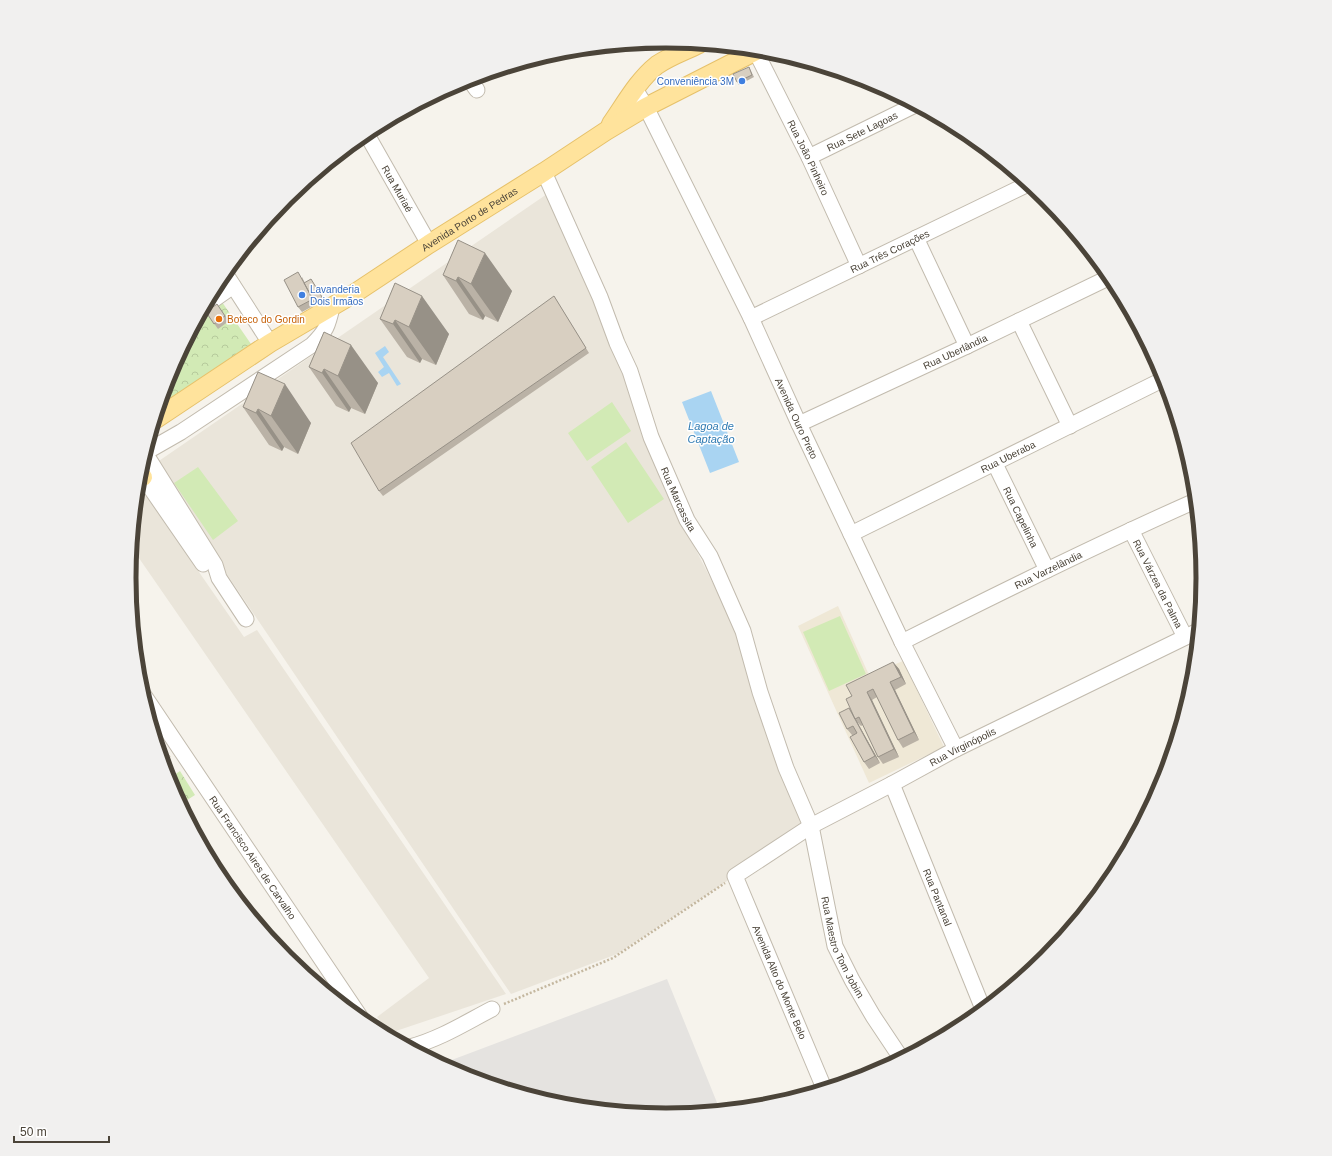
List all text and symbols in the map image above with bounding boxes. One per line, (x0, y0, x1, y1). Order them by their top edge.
place label: Conveniência 3M (657, 76, 734, 87)
marker: Conveniência 3M (737, 76, 747, 86)
street label: Rua Sete Lagoas (825, 110, 899, 153)
street label: Rua João Pinheiro (785, 118, 831, 197)
street label: Rua Muriaé (380, 164, 415, 215)
street label: Avenida Porto de Pedras (420, 185, 520, 253)
street label: Rua Três Corações (849, 228, 931, 275)
place label: Lavanderia Dois Irmãos (310, 284, 363, 307)
marker: Lavanderia Dois Irmãos (297, 290, 307, 300)
marker: Boteco do Gordin (214, 314, 224, 324)
place label: Boteco do Gordin (227, 314, 305, 325)
street label: Rua Uberlândia (921, 332, 989, 372)
street label: Avenida Ouro Preto (773, 376, 820, 461)
water label: Lagoa de Captação (687, 420, 735, 445)
street label: Rua Uberaba (979, 438, 1038, 475)
street label: Rua Marcassita (659, 465, 698, 534)
street label: Rua Capelinha (1001, 485, 1040, 550)
street label: Rua Várzea da Palma (1131, 538, 1185, 630)
street label: Rua Varzelândia (1013, 549, 1084, 591)
street label: Rua Virginópolis (928, 726, 998, 768)
street label: Rua Francisco Aires de Carvalho (207, 794, 298, 922)
street label: Rua Pantanal (921, 867, 954, 927)
street label: Rua Maestro Tom Jobim (819, 895, 866, 1000)
street label: Avenida Alto do Monte Belo (751, 924, 809, 1041)
scale bar (14, 1118, 109, 1144)
text: 50 m (20, 1125, 47, 1139)

